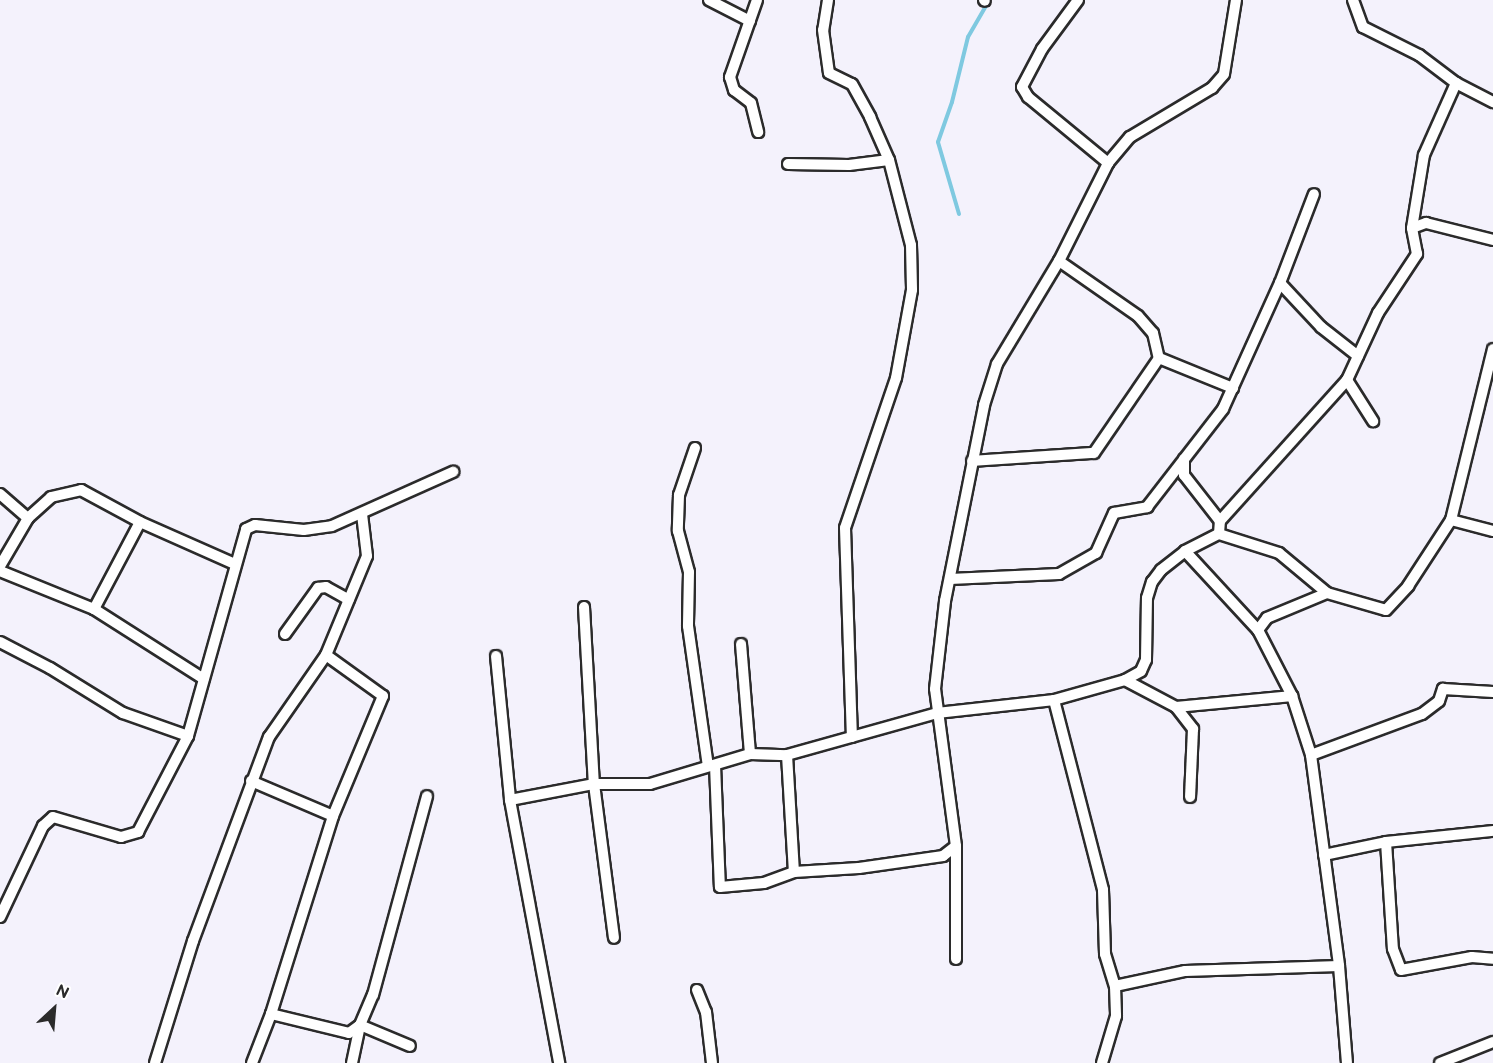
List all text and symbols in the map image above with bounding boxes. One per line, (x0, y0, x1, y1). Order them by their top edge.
north arrow (24, 979, 84, 1039)
text: N (53, 981, 72, 1004)

